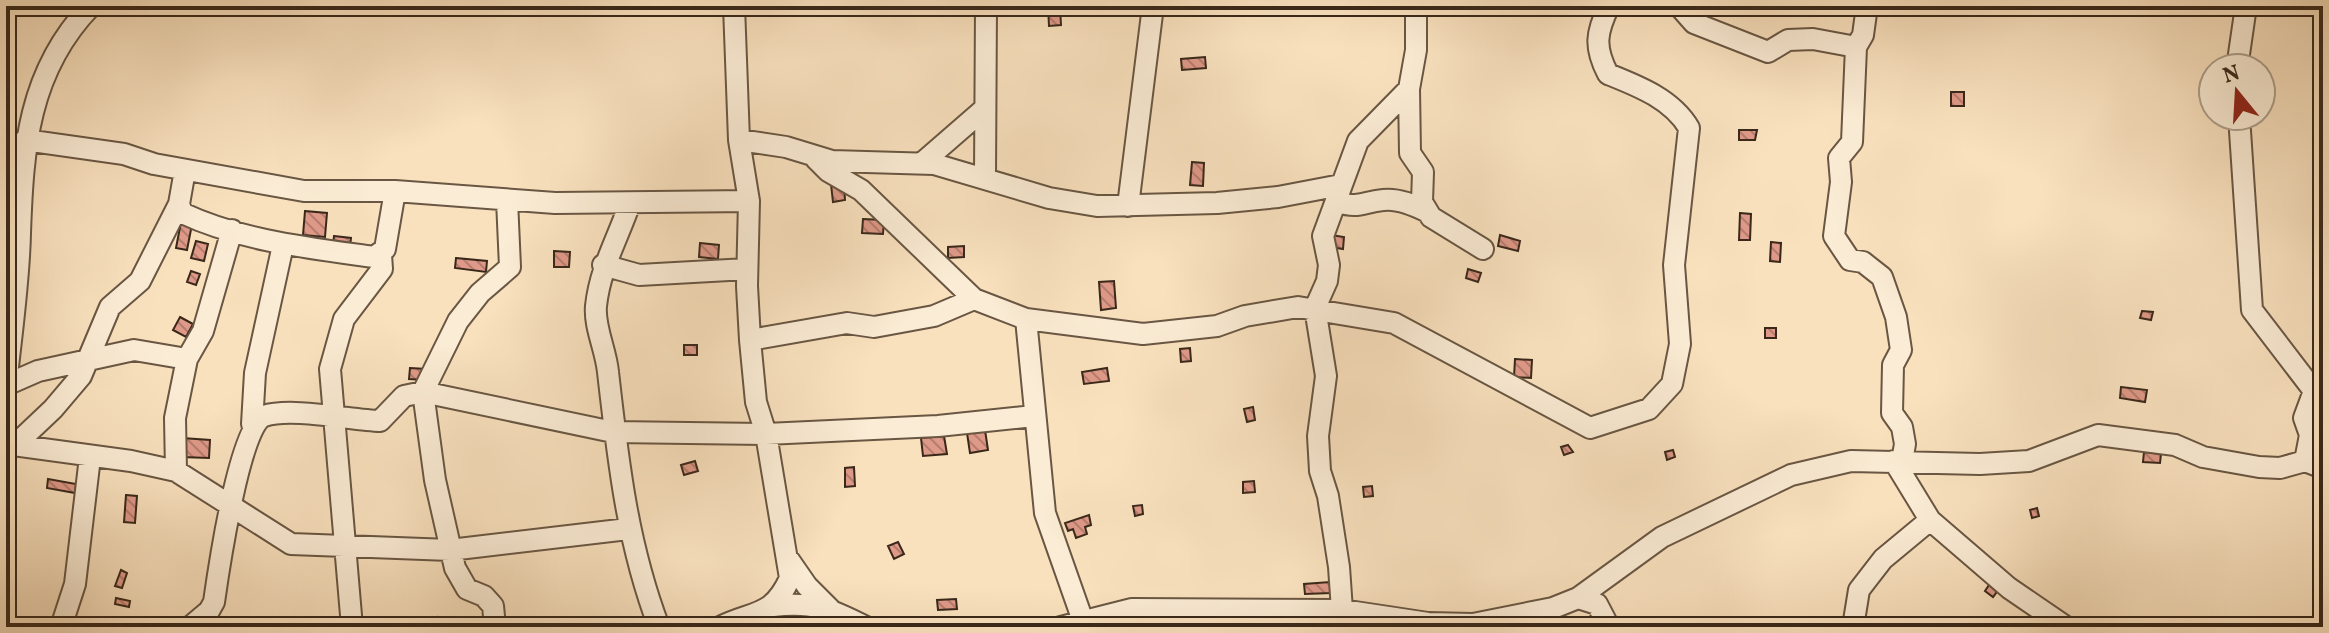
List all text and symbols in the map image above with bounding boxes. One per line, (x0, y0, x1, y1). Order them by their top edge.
north arrow (2197, 52, 2277, 132)
text: N (2219, 58, 2244, 93)

